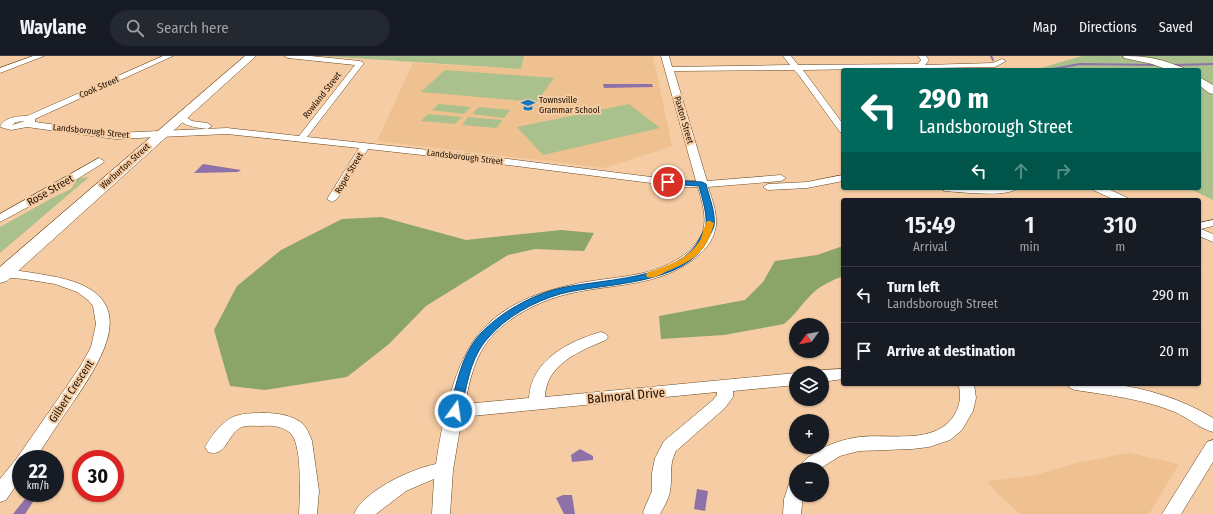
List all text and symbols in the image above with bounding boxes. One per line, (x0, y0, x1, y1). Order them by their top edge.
search box (110, 10, 390, 46)
text: Waylane (20, 16, 86, 39)
icon: search (124, 17, 146, 39)
text: Search here (156, 19, 229, 37)
text: Map (1033, 19, 1057, 36)
text: Directions (1079, 19, 1137, 36)
text: Saved (1159, 19, 1193, 36)
street label: Rowland Street (301, 70, 343, 120)
street label: Cook Street (78, 74, 120, 100)
text: 290 m (919, 82, 989, 115)
icon: left (853, 84, 905, 136)
place label: Townsville Grammar School (539, 95, 600, 115)
street label: Paxton Street (672, 95, 696, 145)
school or university icon: Townsville Grammar School (520, 97, 536, 113)
text: Landsborough Street (919, 116, 1073, 138)
street label: Landsborough Street (52, 122, 130, 140)
street label: Warburton Street (98, 141, 152, 191)
street label: Landsborough Street (426, 147, 504, 167)
street label: Roper Street (333, 151, 365, 195)
icon: left (968, 160, 990, 182)
icon: ahead (1010, 160, 1032, 182)
icon: right (1052, 160, 1074, 182)
pin (651, 165, 685, 199)
icon: arrive (657, 171, 679, 193)
street label: Rose Street (25, 172, 76, 209)
text: 15:49 (905, 211, 956, 239)
text: 1 (1025, 211, 1035, 239)
text: 310 (1104, 211, 1137, 239)
text: Arrival (913, 239, 948, 254)
text: min (1020, 239, 1040, 254)
text: m (1115, 239, 1125, 254)
text: Turn left (887, 278, 940, 296)
icon: left (853, 284, 875, 306)
text: 290 m (1152, 286, 1189, 304)
text: Landsborough Street (887, 296, 998, 311)
north arrow (789, 318, 829, 358)
map controls (789, 318, 829, 502)
icon: arrive (853, 340, 875, 362)
text: Arrive at destination (887, 342, 1015, 360)
text: 20 m (1160, 342, 1189, 360)
street label: Gilbert Crescent (46, 357, 97, 425)
button: layers (789, 366, 829, 406)
street label: Balmoral Drive (587, 385, 666, 406)
position arrow (434, 390, 476, 432)
button: + (789, 414, 829, 454)
speed limit sign: 30 (72, 450, 124, 502)
text: 22 (29, 459, 47, 483)
button: − (789, 462, 829, 502)
text: km/h (27, 480, 49, 492)

